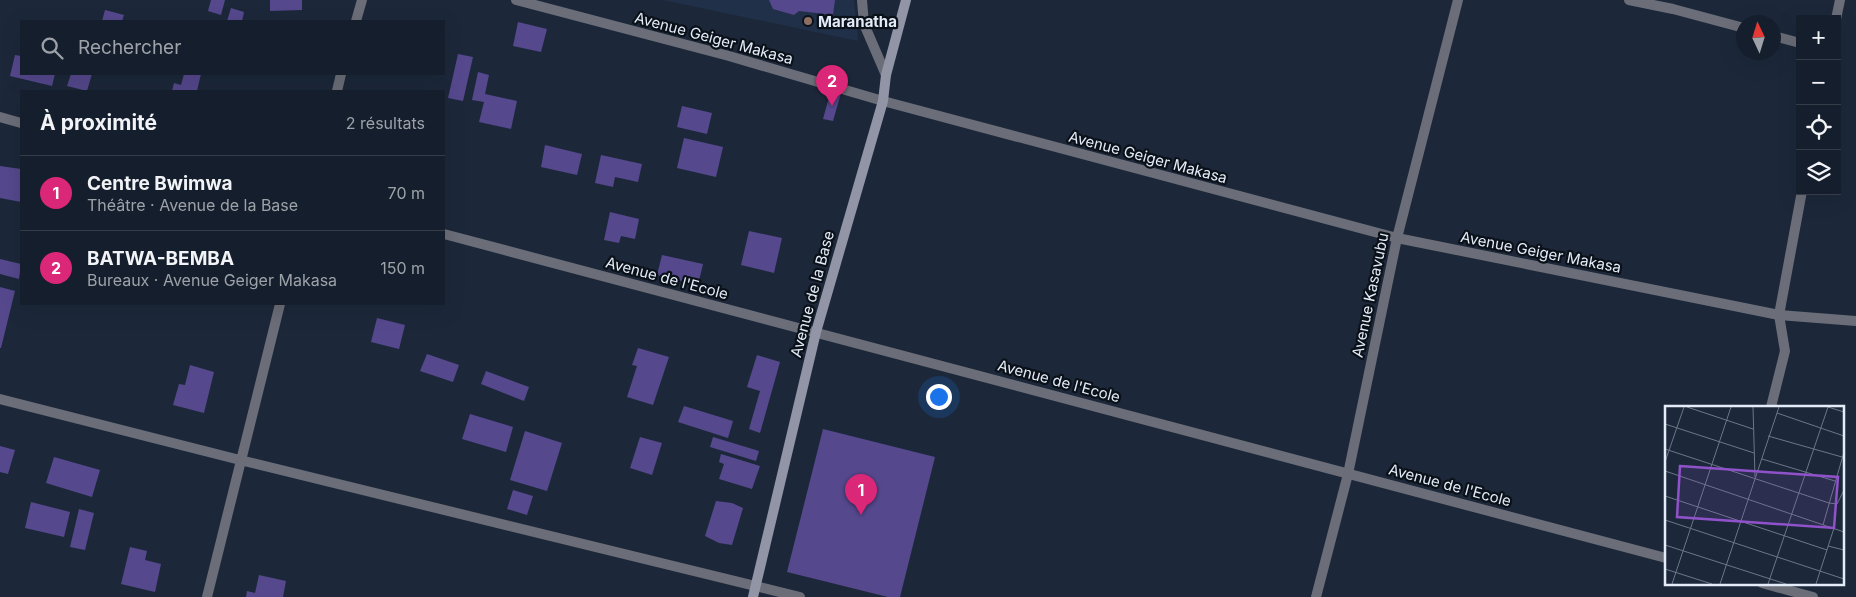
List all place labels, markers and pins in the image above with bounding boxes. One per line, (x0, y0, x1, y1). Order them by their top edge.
place label: Maranatha (818, 12, 897, 31)
marker: Maranatha (802, 15, 814, 27)
pin: 2 (816, 65, 848, 106)
pin: 1 (845, 474, 877, 515)

